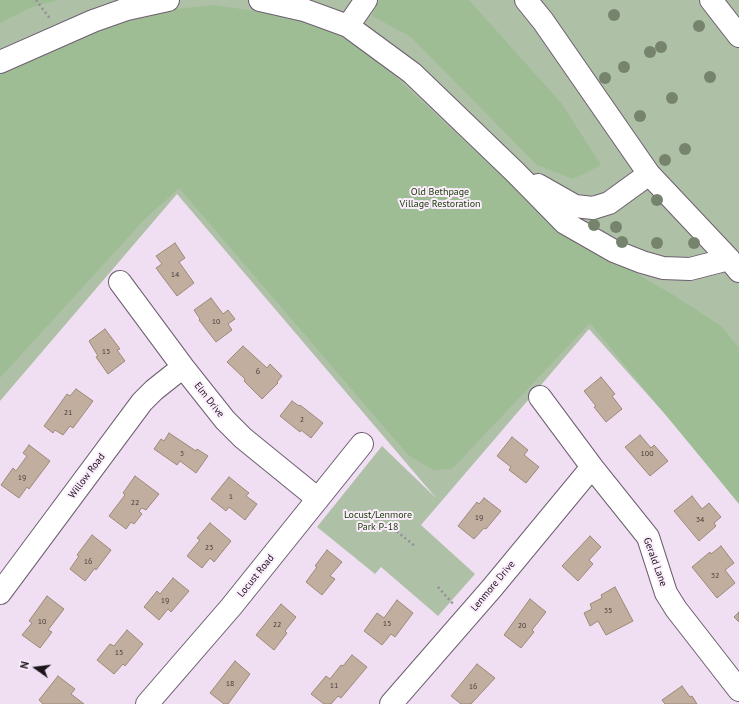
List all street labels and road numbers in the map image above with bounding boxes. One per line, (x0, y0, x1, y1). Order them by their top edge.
street label: Elm Drive (192, 380, 226, 420)
street label: Willow Road (66, 451, 108, 501)
street label: Gerald Lane (641, 536, 669, 588)
street label: Locust Road (235, 552, 277, 600)
street label: Lenmore Drive (468, 558, 518, 614)

